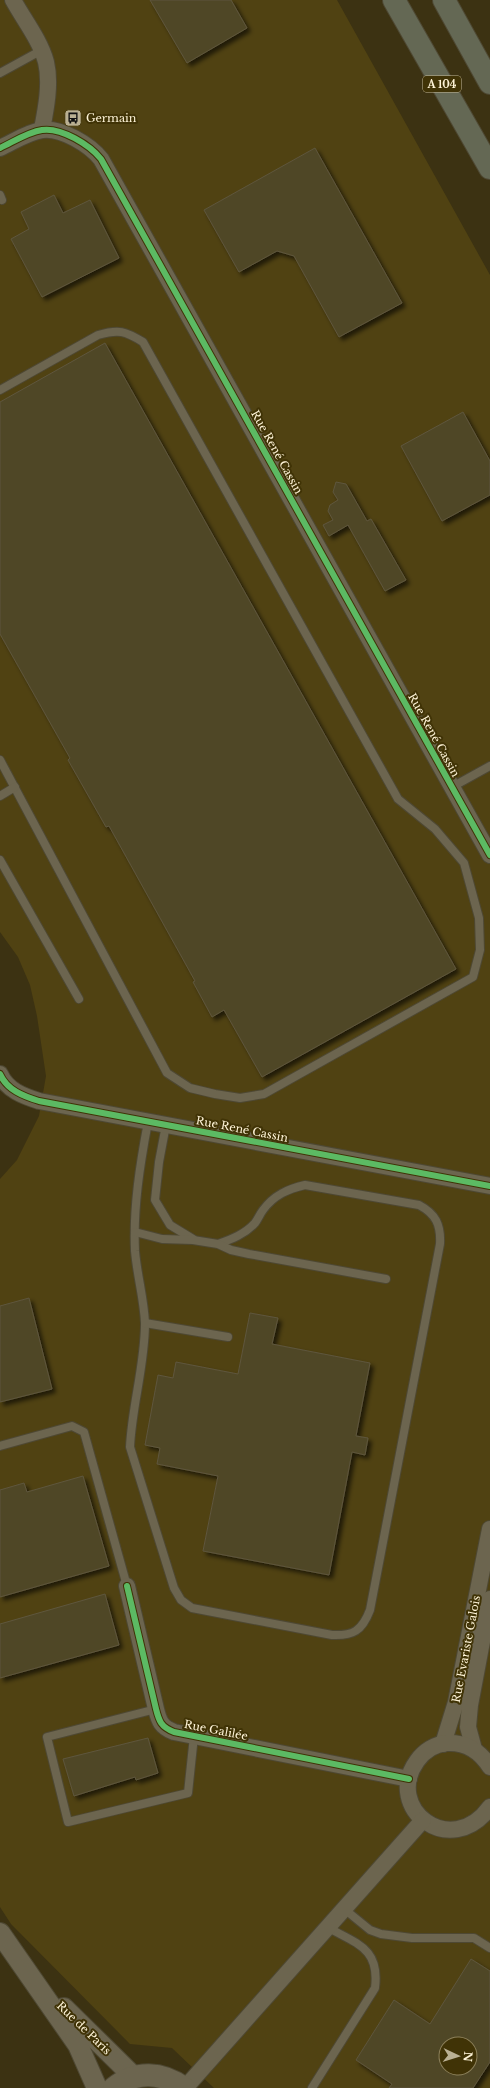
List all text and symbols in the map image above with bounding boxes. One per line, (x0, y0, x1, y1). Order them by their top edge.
road number: A 104 (423, 76, 461, 92)
bus stop icon: Germain (63, 108, 83, 128)
place label: Germain (86, 111, 137, 125)
street label: Rue René Cassin (248, 408, 306, 497)
street label: Rue René Cassin (405, 691, 463, 780)
street label: Rue René Cassin (195, 1113, 290, 1145)
street label: Rue Evariste Galois (449, 1594, 483, 1704)
street label: Rue Galilée (183, 1717, 249, 1743)
street label: Rue de Paris (54, 1999, 114, 2057)
north arrow (438, 2036, 478, 2076)
text: N (461, 2051, 475, 2063)

